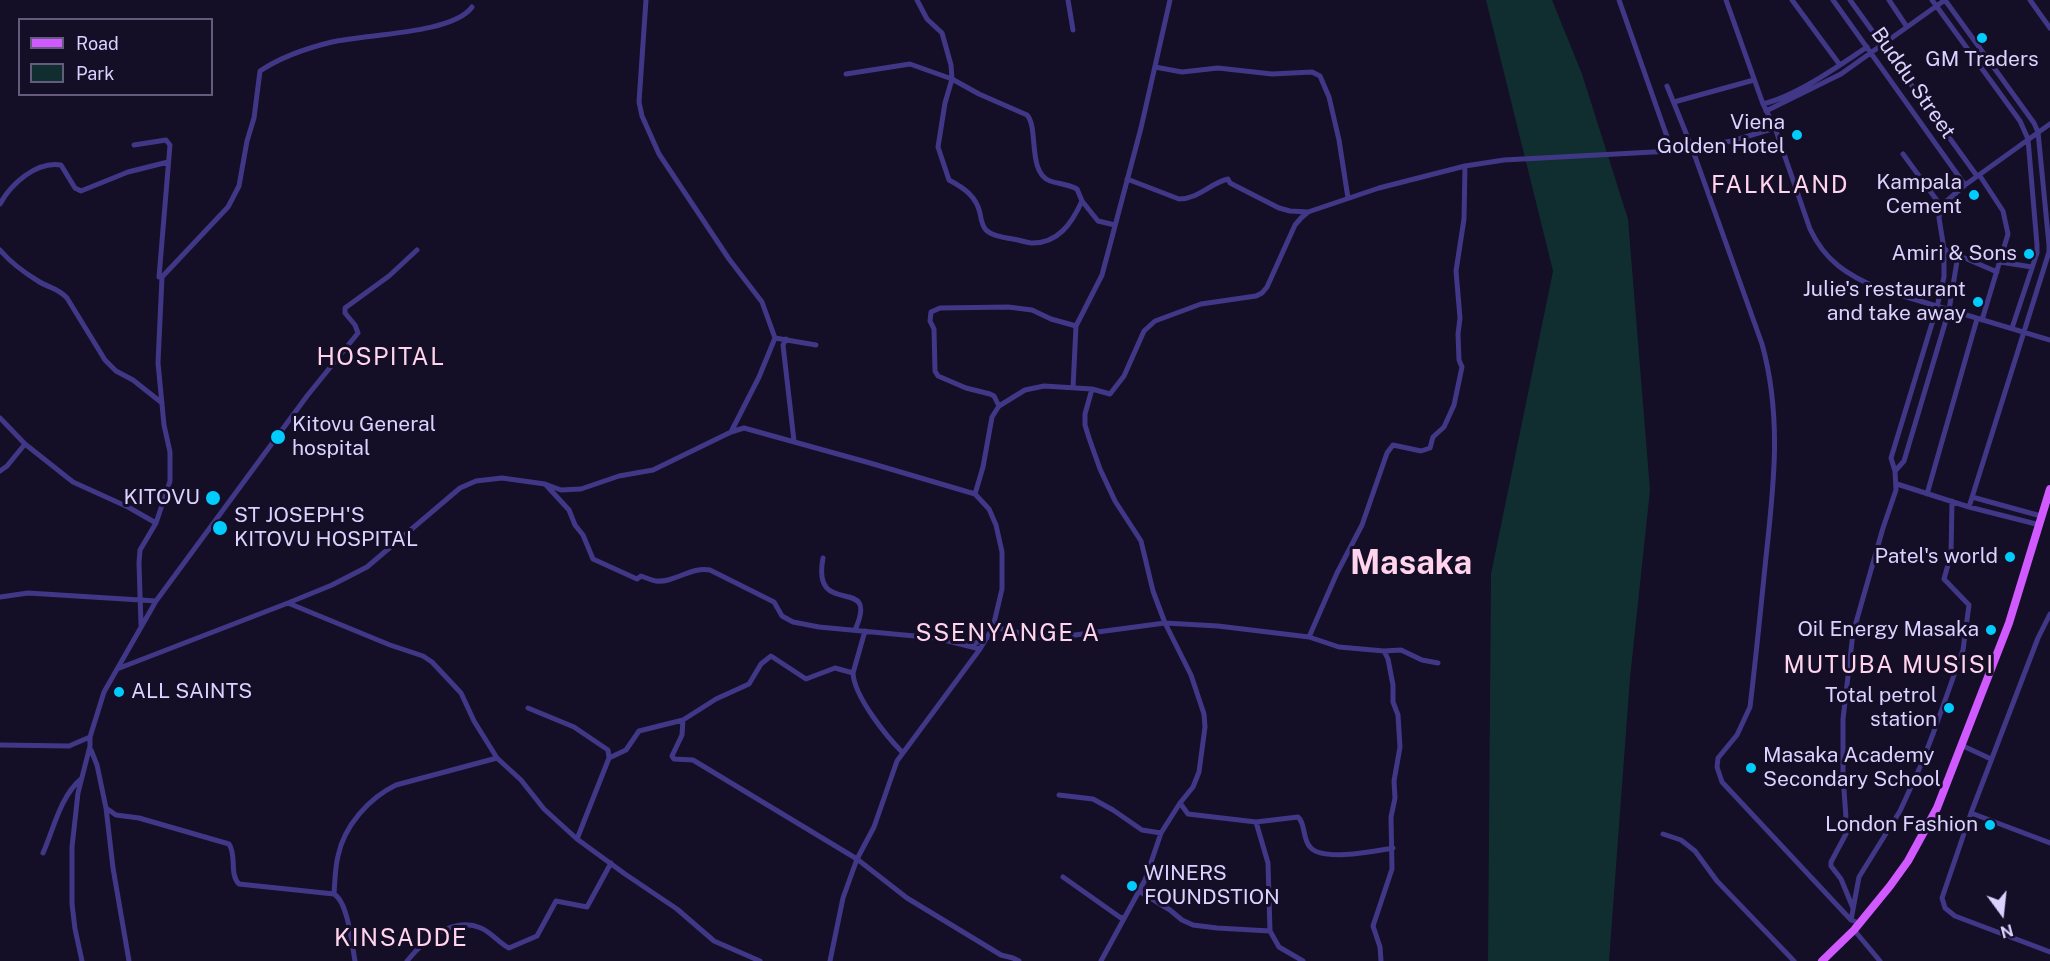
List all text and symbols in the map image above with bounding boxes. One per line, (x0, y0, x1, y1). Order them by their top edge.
legend (18, 18, 213, 96)
street label: Buddu Street (1865, 23, 1961, 143)
marker: GM Traders (1975, 31, 1989, 45)
text: Road (76, 33, 119, 54)
place label: GM Traders (1925, 47, 2039, 73)
text: Park (76, 63, 114, 84)
place label: Viena Golden Hotel (1657, 110, 1785, 160)
marker: Viena Golden Hotel (1790, 128, 1804, 142)
place label: Kampala Cement (1876, 170, 1962, 220)
district label: FALKLAND (1711, 172, 1849, 200)
marker: Kampala Cement (1967, 188, 1981, 202)
place label: Amiri & Sons (1892, 241, 2017, 267)
marker: Amiri & Sons (2022, 247, 2036, 261)
place label: Julie's restaurant and take away (1803, 277, 1966, 327)
marker: Julie's restaurant and take away (1971, 295, 1985, 309)
district label: HOSPITAL (316, 344, 446, 372)
place label: Kitovu General hospital (292, 412, 436, 462)
marker: Kitovu General hospital (269, 428, 287, 446)
place label: KITOVU (123, 485, 200, 511)
marker: KITOVU (204, 489, 222, 507)
place label: ST JOSEPH'S KITOVU HOSPITAL (234, 503, 418, 553)
marker: ST JOSEPH'S KITOVU HOSPITAL (211, 519, 229, 537)
district label: Masaka (1350, 544, 1472, 584)
place label: Patel's world (1874, 544, 1998, 570)
marker: Patel's world (2003, 550, 2017, 564)
place label: Oil Energy Masaka (1797, 617, 1979, 643)
district label: SSENYANGE A (915, 620, 1101, 648)
marker: Oil Energy Masaka (1984, 623, 1998, 637)
district label: MUTUBA MUSISI (1784, 652, 1994, 680)
place label: ALL SAINTS (131, 679, 252, 705)
place label: Total petrol station (1825, 683, 1937, 733)
marker: ALL SAINTS (112, 685, 126, 699)
marker: Total petrol station (1942, 701, 1956, 715)
place label: Masaka Academy Secondary School (1763, 743, 1941, 793)
marker: Masaka Academy Secondary School (1744, 761, 1758, 775)
place label: London Fashion (1825, 812, 1978, 838)
marker: London Fashion (1983, 818, 1997, 832)
place label: WINERS FOUNDSTION (1144, 861, 1280, 911)
marker: WINERS FOUNDSTION (1125, 879, 1139, 893)
north arrow (1972, 883, 2032, 943)
text: N (1998, 920, 2015, 942)
district label: KINSADDE (334, 925, 468, 953)

